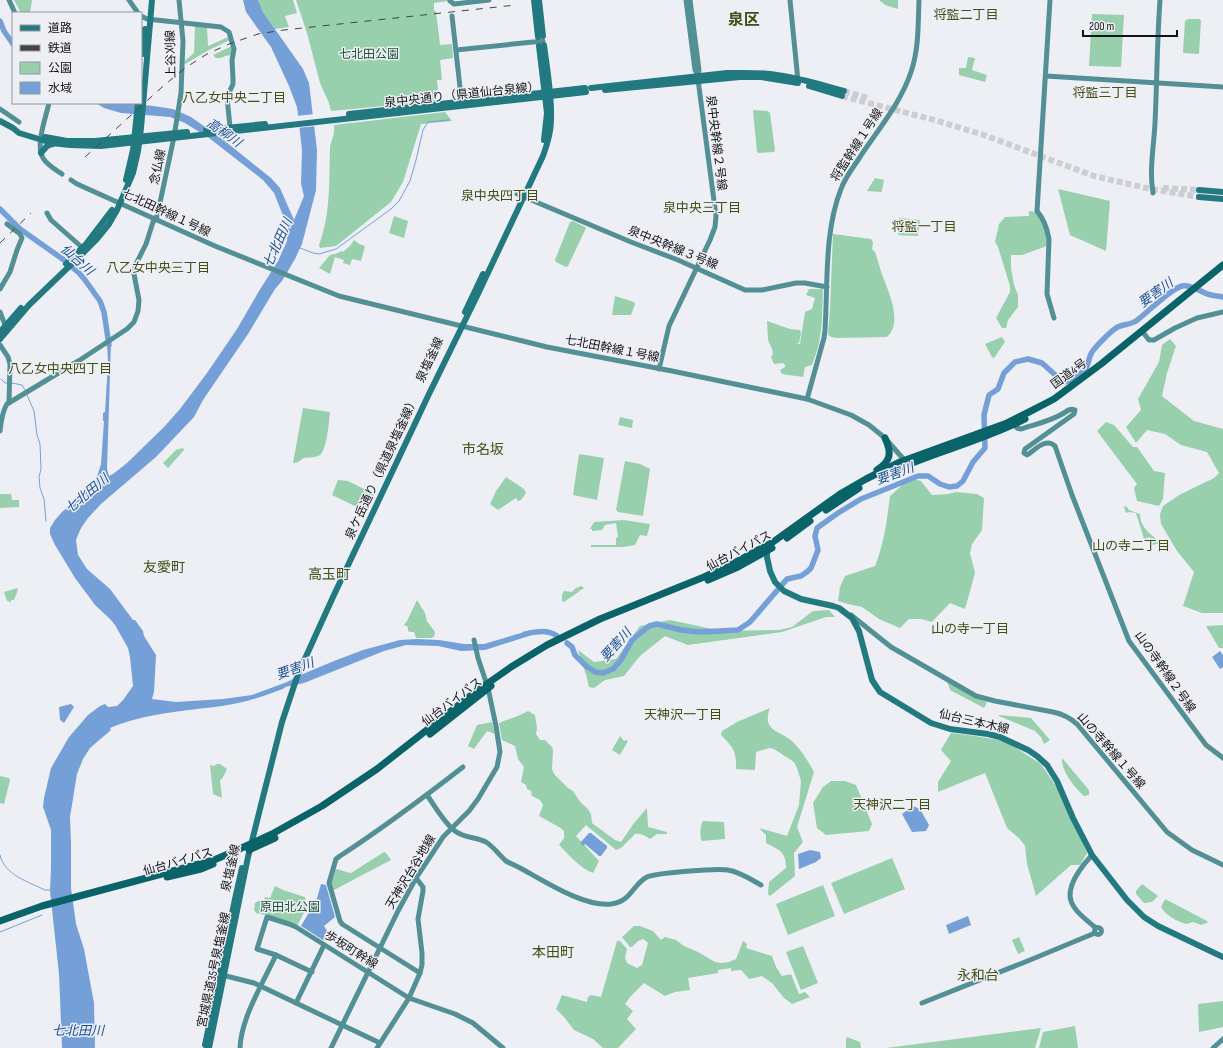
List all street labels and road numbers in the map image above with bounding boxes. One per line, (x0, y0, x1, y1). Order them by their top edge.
street label: 上谷刈線 (163, 30, 179, 78)
street label: 泉中央通り（県道仙台泉線） (384, 79, 540, 111)
street label: 泉中央幹線２号線 (703, 94, 729, 192)
street label: 将監幹線１号線 (828, 106, 886, 184)
street label: 念仏線 (147, 148, 169, 186)
street label: 七北田幹線１号線 (119, 186, 213, 240)
street label: 泉中央幹線３号線 (626, 223, 720, 273)
street label: 七北田幹線１号線 (563, 332, 661, 366)
street label: 泉塩釜線 (413, 335, 447, 385)
street label: 国道4号 (1048, 356, 1090, 392)
street label: 泉ケ岳通り（県道泉塩釜線） (342, 394, 422, 542)
street label: 仙台バイパス (704, 528, 774, 574)
street label: 山の寺幹線２号線 (1131, 628, 1199, 716)
street label: 仙台バイパス (419, 674, 485, 730)
street label: 仙台三本木線 (937, 707, 1011, 737)
street label: 山の寺幹線１号線 (1074, 710, 1148, 792)
street label: 天神沢台谷地線 (383, 832, 439, 912)
street label: 泉塩釜線 (218, 843, 244, 893)
street label: 仙台バイパス (141, 845, 215, 879)
street label: 宮城県道35号泉塩釜線 (194, 911, 234, 1029)
street label: 歩坂町幹線 (322, 928, 380, 972)

